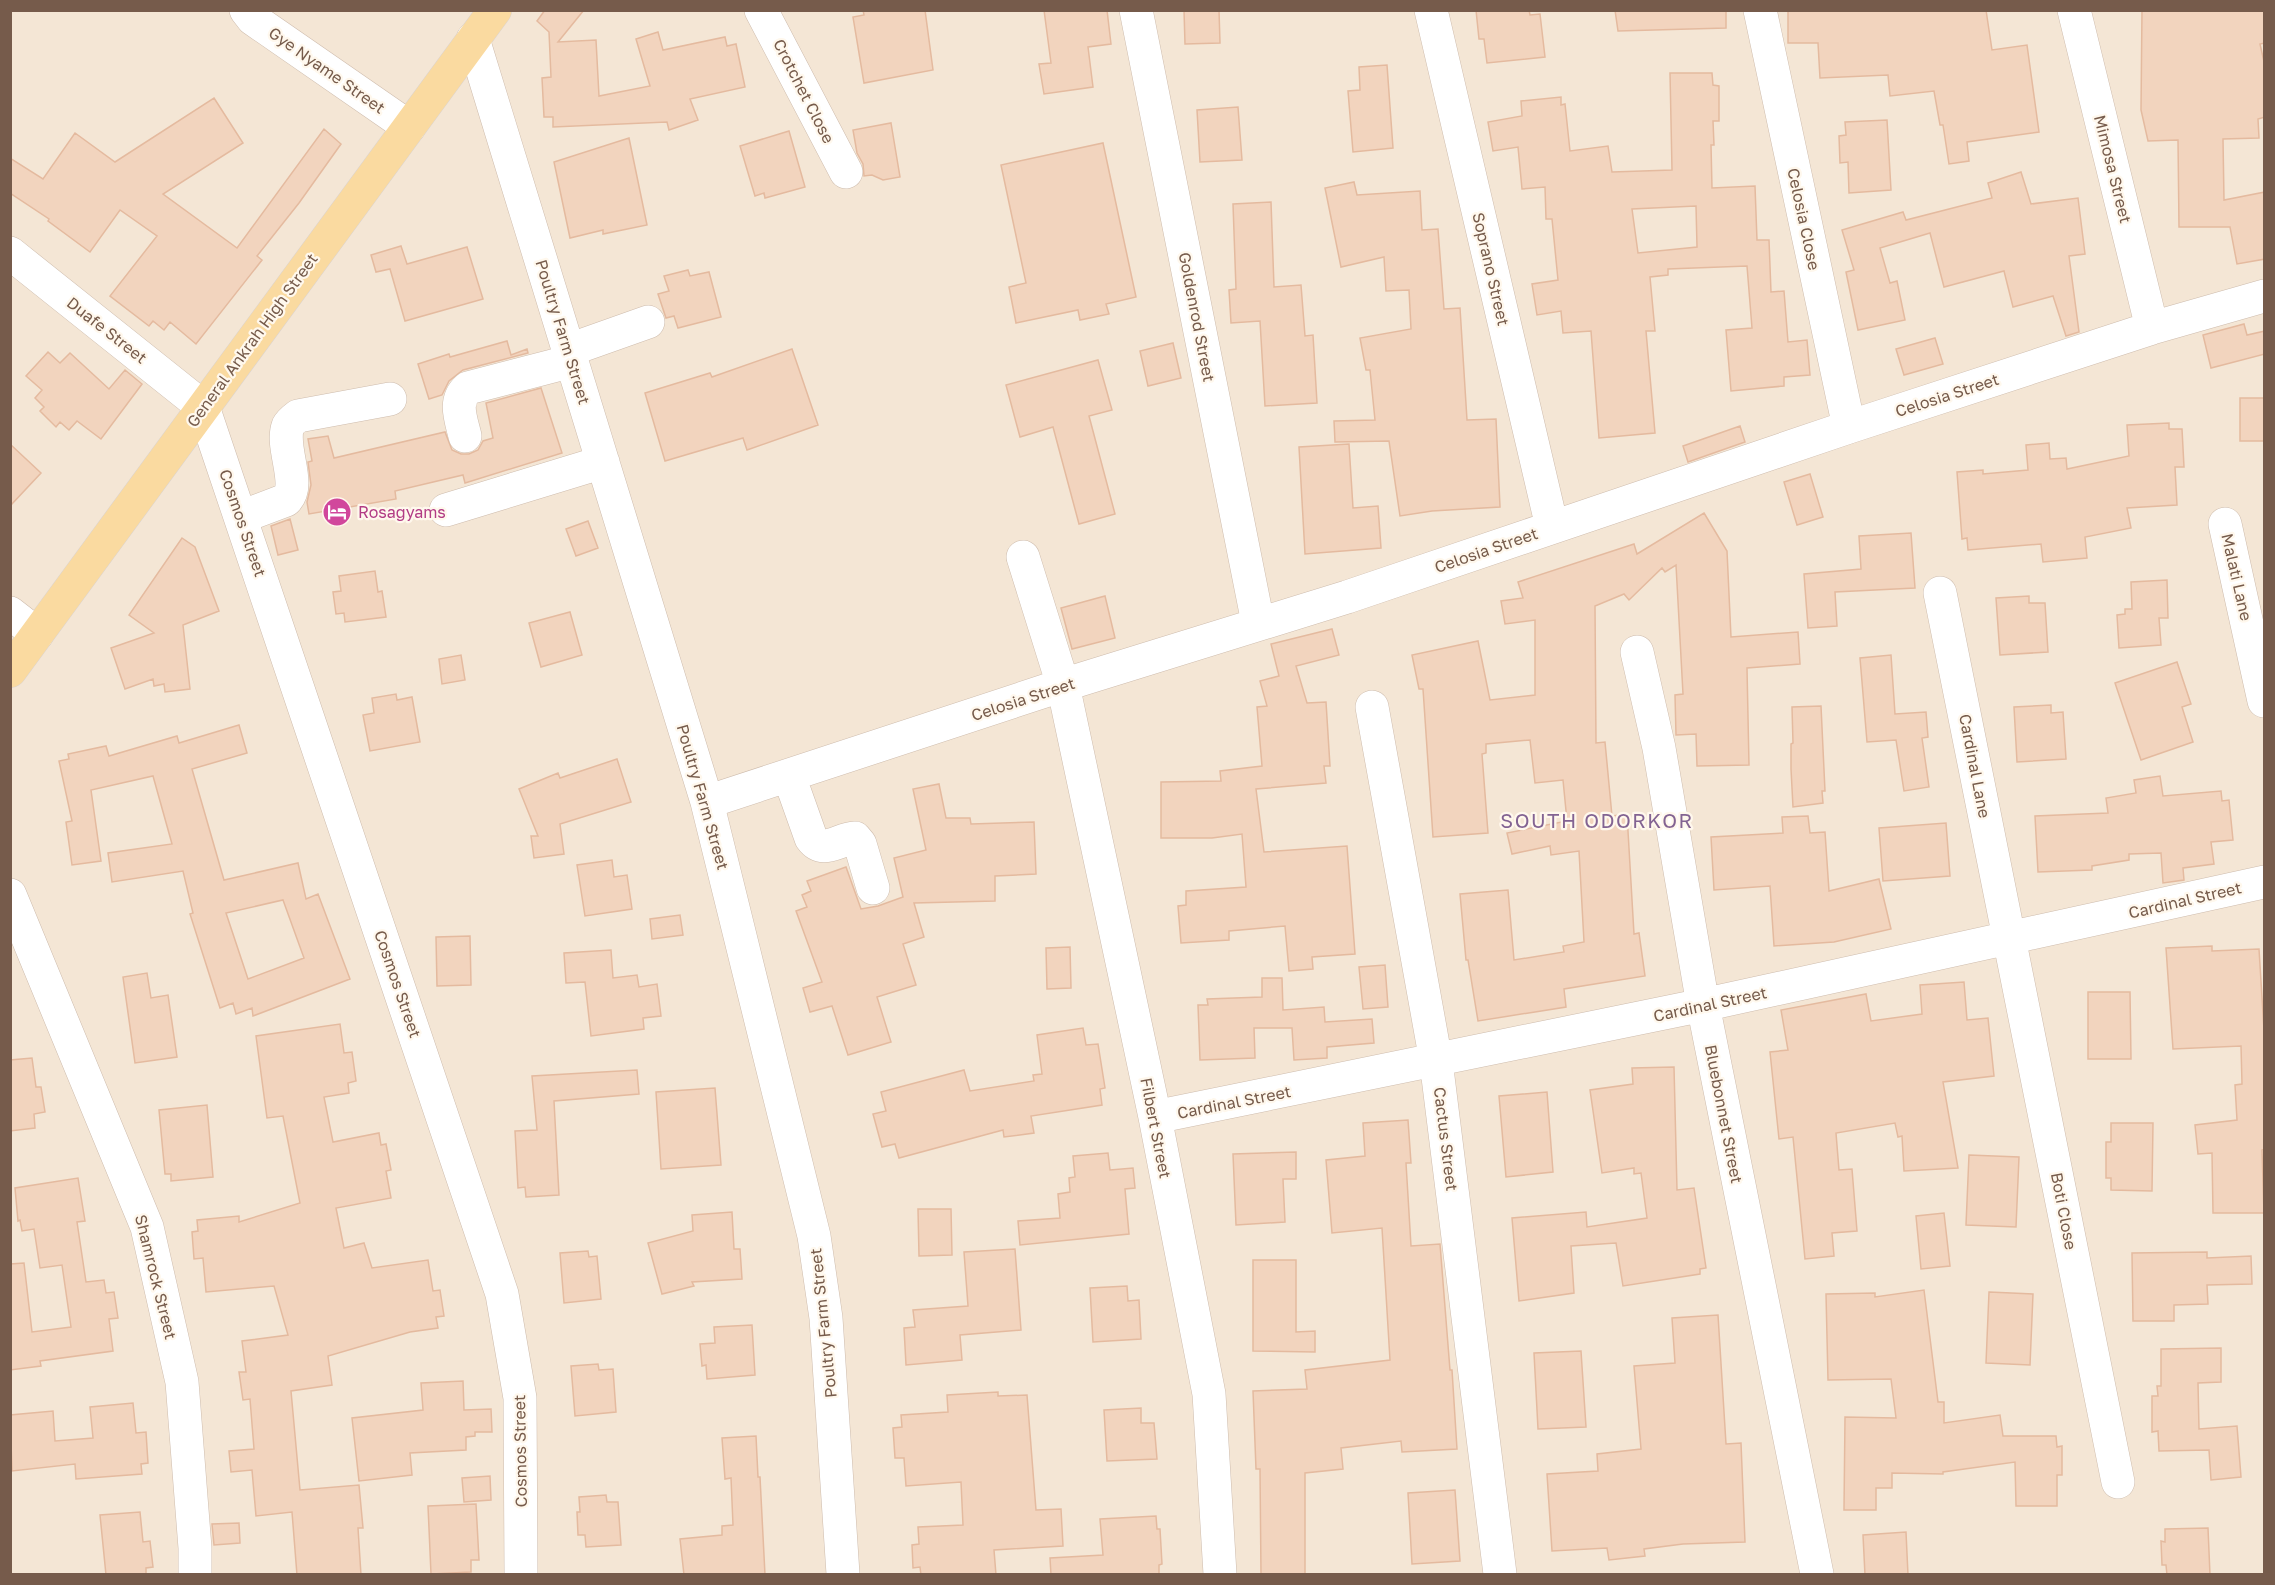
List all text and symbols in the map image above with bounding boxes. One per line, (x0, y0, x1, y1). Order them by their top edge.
street label: Gye Nyame Street (265, 22, 389, 118)
street label: Crotchet Close (769, 35, 839, 147)
street label: Mimosa Street (2090, 113, 2136, 225)
street label: Celosia Close (1783, 166, 1825, 272)
street label: Soprano Street (1468, 210, 1514, 328)
street label: General Ankrah High Street (182, 249, 322, 431)
street label: Goldenrod Street (1175, 250, 1219, 384)
street label: Poultry Farm Street (531, 257, 595, 407)
street label: Duafe Street (63, 292, 151, 368)
street label: Celosia Street (1893, 369, 2001, 421)
street label: Cosmos Street (215, 467, 271, 579)
hotel icon: Rosagyams (321, 496, 353, 528)
place label: Rosagyams (358, 502, 446, 522)
street label: Celosia Street (1432, 523, 1540, 577)
street label: Malati Lane (2217, 531, 2257, 623)
street label: Celosia Street (969, 673, 1077, 725)
street label: Cardinal Lane (1955, 712, 1995, 820)
street label: Poultry Farm Street (673, 722, 733, 872)
district label: SOUTH ODORKOR (1500, 808, 1694, 832)
street label: Cardinal Street (2126, 877, 2244, 923)
street label: Cosmos Street (370, 928, 426, 1040)
street label: Cardinal Street (1651, 982, 1769, 1026)
street label: Bluebonnet Street (1701, 1043, 1747, 1185)
street label: Filbert Street (1136, 1076, 1176, 1180)
street label: Cardinal Street (1175, 1081, 1293, 1123)
street label: Cactus Street (1430, 1086, 1462, 1192)
street label: Boti Close (2047, 1171, 2081, 1251)
street label: Shamrock Street (131, 1212, 181, 1342)
street label: Poultry Farm Street (805, 1247, 841, 1399)
street label: Cosmos Street (509, 1395, 531, 1507)

